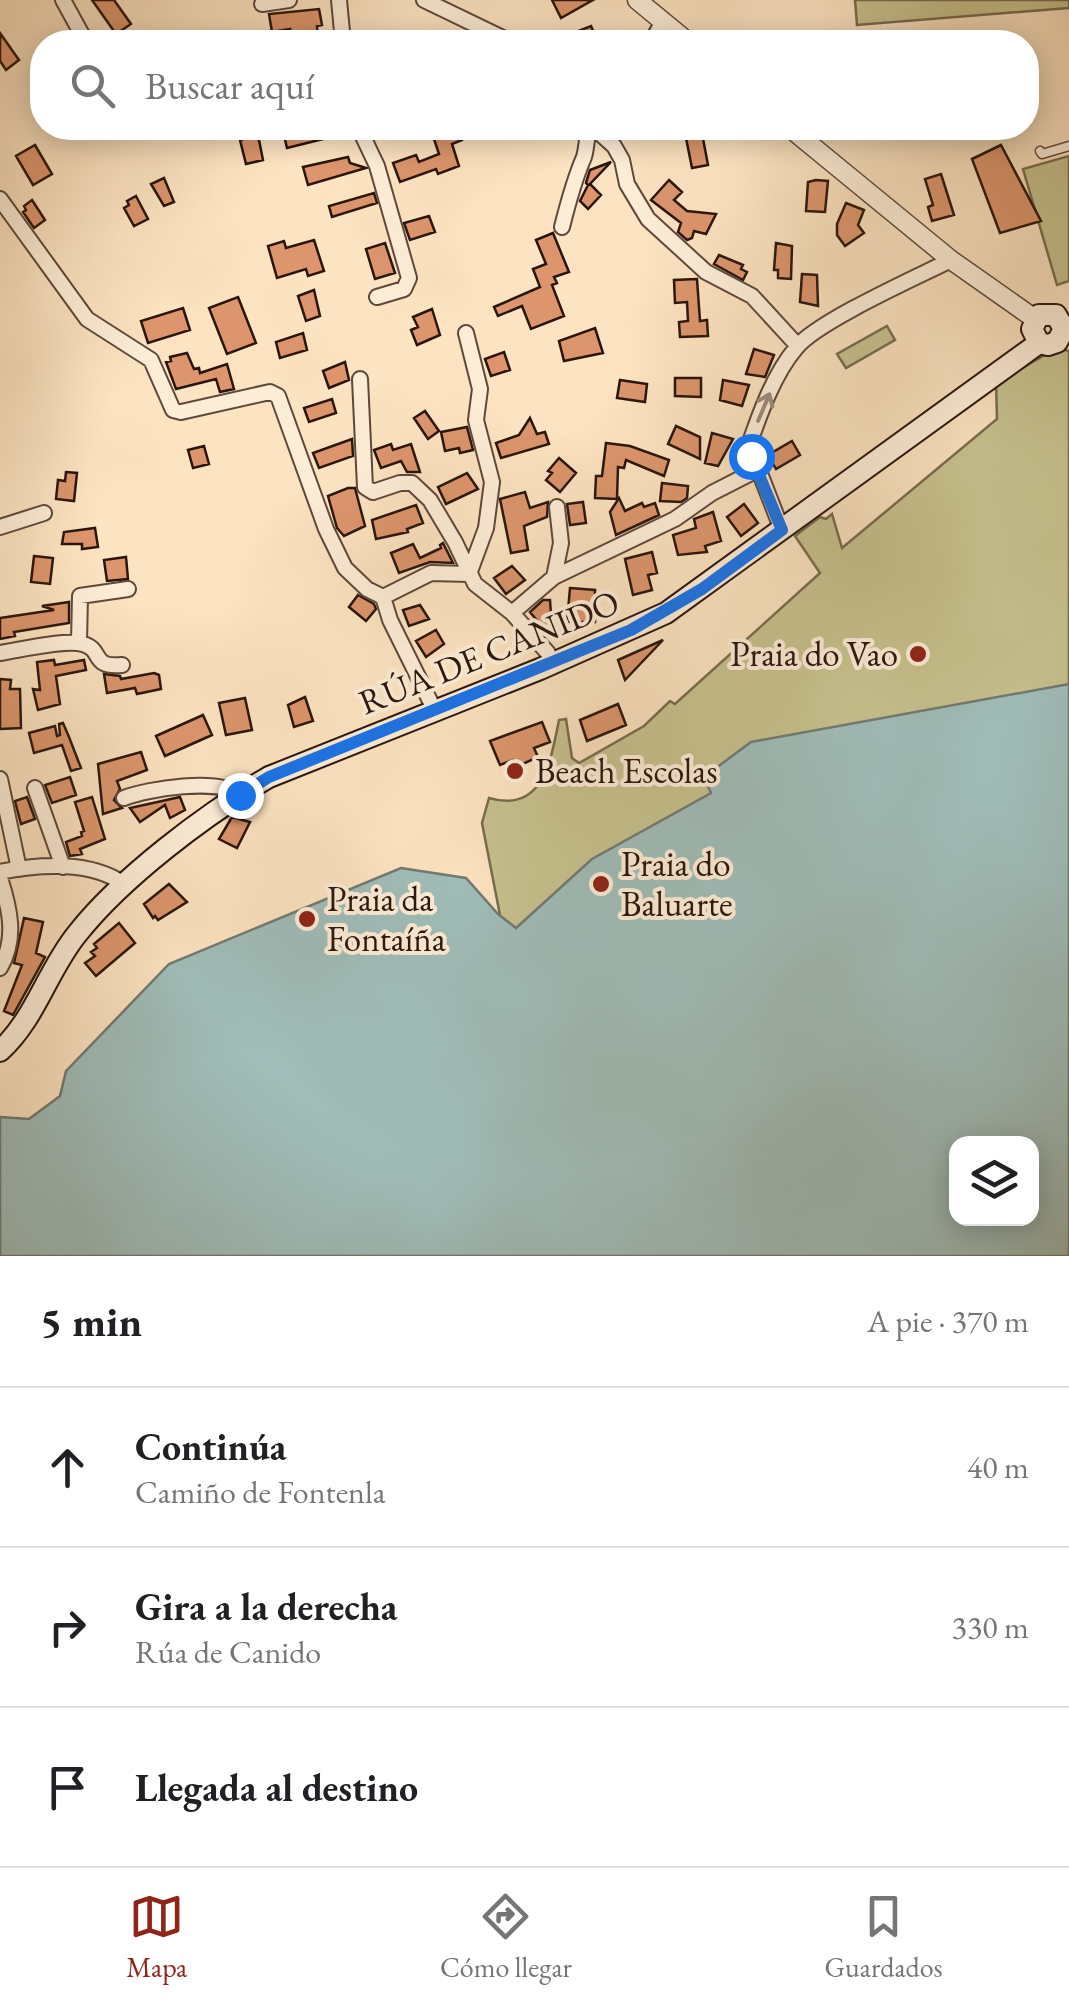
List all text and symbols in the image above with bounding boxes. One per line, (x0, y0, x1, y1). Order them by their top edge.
search box (30, 30, 1039, 140)
icon: search (65, 58, 120, 113)
text: Buscar aquí (145, 61, 314, 110)
one-way arrow (757, 392, 775, 423)
route start (729, 434, 775, 480)
street label: RÚA DE CANIDO (352, 579, 626, 724)
place label: Praia do Vao (730, 631, 898, 676)
marker: Praia do Vao (907, 643, 929, 665)
place label: Beach Escolas (535, 748, 718, 793)
marker: Beach Escolas (504, 760, 526, 782)
route end (218, 773, 264, 819)
place label: Praia do Baluarte (621, 841, 733, 926)
marker: Praia do Baluarte (590, 873, 612, 895)
place label: Praia da Fontaíña (327, 876, 446, 961)
marker: Praia da Fontaíña (296, 908, 318, 930)
map controls (949, 1136, 1039, 1226)
button: layers (949, 1136, 1039, 1226)
text: 5 min (40, 1294, 142, 1349)
text: A pie · 370 m (867, 1300, 1029, 1342)
text: Continúa (135, 1422, 287, 1471)
icon: ahead (40, 1440, 95, 1495)
text: 40 m (967, 1446, 1029, 1488)
text: Camiño de Fontenla (135, 1471, 385, 1513)
text: Gira a la derecha (135, 1582, 398, 1631)
icon: right (40, 1600, 95, 1655)
text: 330 m (952, 1606, 1029, 1648)
text: Rúa de Canido (135, 1631, 321, 1673)
icon: arrive (40, 1760, 95, 1815)
text: Llegada al destino (135, 1763, 418, 1812)
tab: Mapa (126, 1889, 187, 1985)
tab: Cómo llegar (440, 1889, 572, 1985)
tab: Guardados (825, 1889, 943, 1985)

